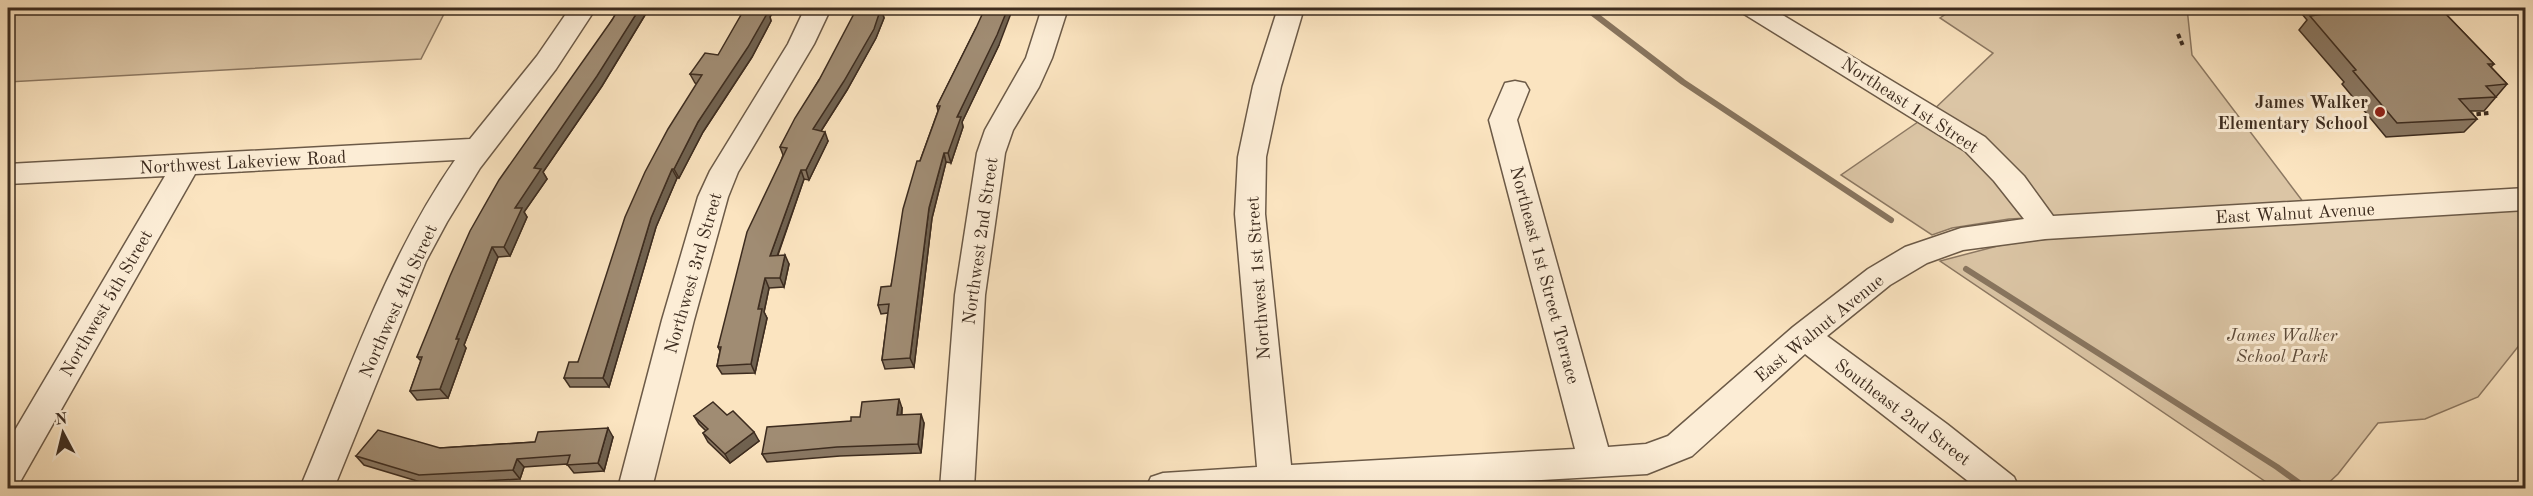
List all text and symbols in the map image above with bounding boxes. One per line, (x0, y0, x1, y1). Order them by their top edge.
street label: Northeast 1st Street (1838, 55, 1981, 157)
place label: James Walker Elementary School (2217, 94, 2368, 133)
marker: James Walker Elementary School (2373, 105, 2387, 119)
street label: Northwest Lakeview Road (139, 149, 347, 177)
street label: Northwest 2nd Street (960, 156, 1002, 326)
street label: Northeast 1st Street Terrace (1506, 164, 1582, 386)
street label: Northwest 3rd Street (662, 191, 726, 356)
street label: Northwest 1st Street (1244, 195, 1274, 360)
street label: East Walnut Avenue (2215, 201, 2375, 227)
street label: Northwest 4th Street (357, 222, 441, 381)
street label: Northwest 5th Street (58, 227, 156, 380)
street label: East Walnut Avenue (1752, 271, 1887, 386)
park label: James Walker School Park (2227, 327, 2339, 366)
street label: Southeast 2nd Street (1831, 356, 1973, 469)
north arrow (33, 403, 93, 463)
text: N (54, 411, 69, 429)

